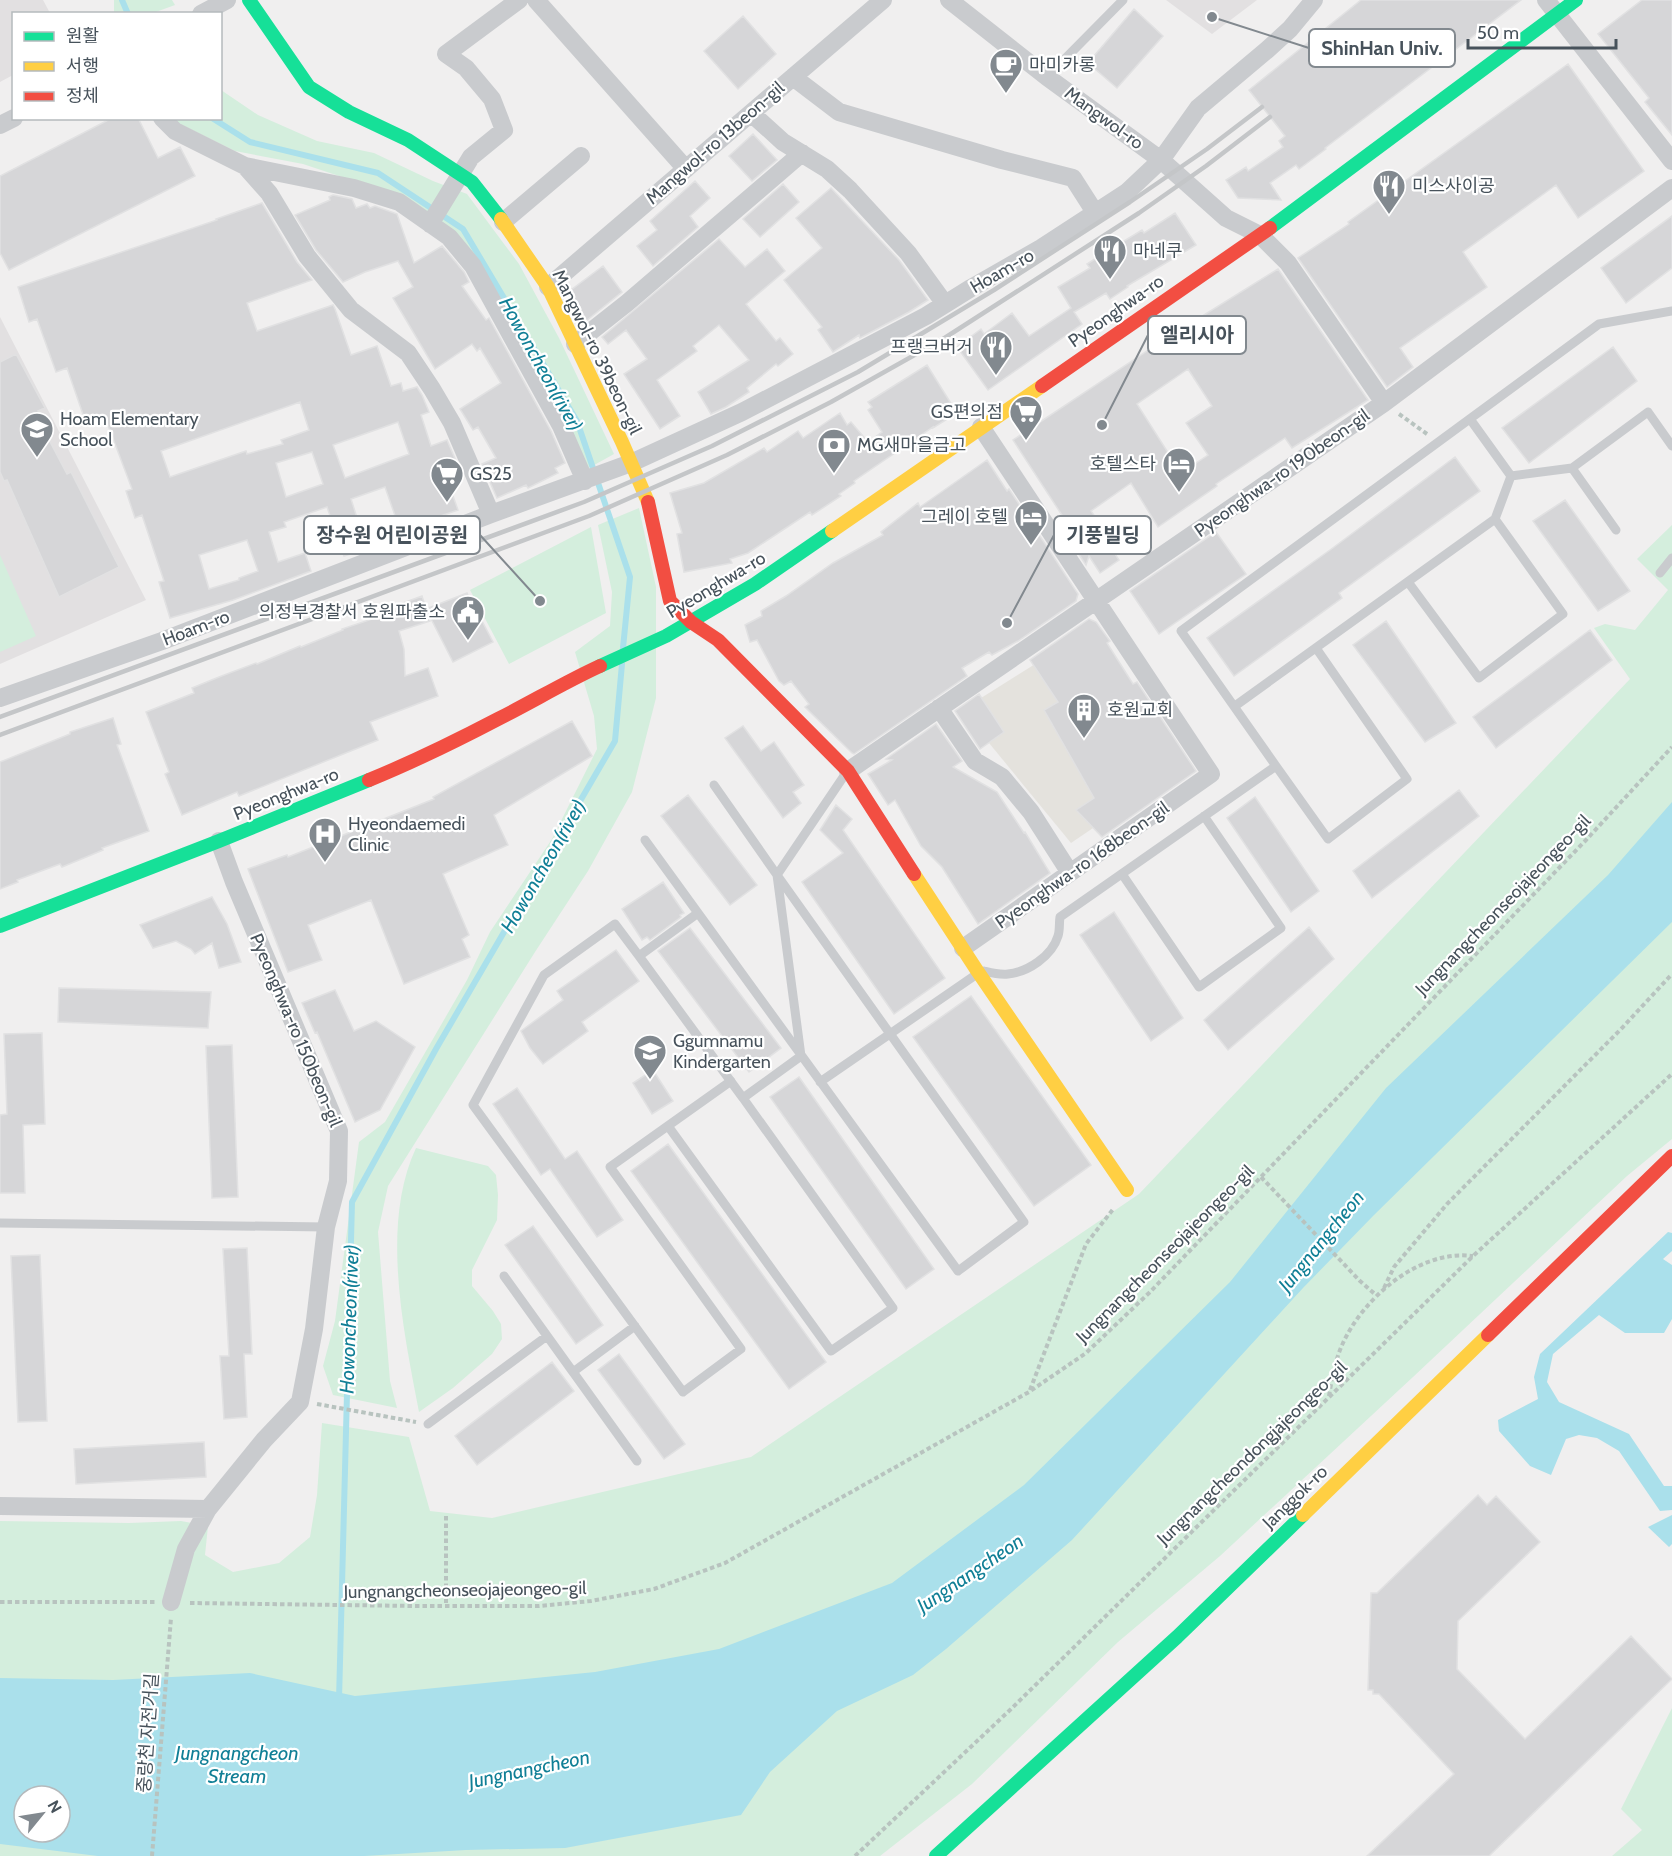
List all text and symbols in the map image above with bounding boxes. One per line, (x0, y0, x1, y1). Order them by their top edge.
legend (12, 12, 222, 120)
scale bar (1468, 12, 1616, 50)
text: 50 m (1477, 22, 1519, 44)
text: 원활 (66, 25, 99, 47)
callout: ShinHan Univ. (1309, 29, 1455, 67)
text: ShinHan Univ. (1321, 36, 1443, 60)
cafe icon: 마미카롱 (988, 47, 1024, 94)
place label: 마미카롱 (1029, 54, 1095, 76)
text: 서행 (66, 55, 99, 77)
street label: Mangwol-ro 13beon-gil (641, 76, 789, 209)
street label: Mangwol-ro (1060, 82, 1148, 154)
text: 정체 (66, 85, 99, 107)
restaurant icon: 미스사이공 (1371, 168, 1407, 215)
place label: 미스사이공 (1412, 175, 1495, 197)
restaurant icon: 마네쿠 (1092, 233, 1128, 280)
place label: 마네쿠 (1133, 240, 1183, 262)
street label: Hoam-ro (966, 244, 1038, 298)
street label: Mangwol-ro 39beon-gil (548, 266, 647, 439)
street label: Pyeonghwa-ro (1064, 270, 1168, 352)
water label: Howoncheon(river) (494, 293, 588, 435)
callout: 엘리시아 (1148, 316, 1246, 354)
text: 엘리시아 (1160, 323, 1234, 347)
restaurant icon: 프랭크버거 (978, 329, 1014, 376)
place label: 프랭크버거 (890, 336, 973, 358)
supermarket icon: GS편의점 (1008, 394, 1044, 441)
place label: GS편의점 (931, 401, 1003, 423)
street label: Pyeonghwa-ro 190beon-gil (1190, 404, 1374, 542)
place label: Hoam Elementary School (60, 408, 199, 451)
school or university icon: Hoam Elementary School (19, 411, 55, 458)
bank icon: MG새마을금고 (816, 427, 852, 474)
place label: MG새마을금고 (857, 434, 966, 456)
hotel icon: 호텔스타 (1161, 446, 1197, 493)
place label: 호텔스타 (1090, 453, 1156, 475)
supermarket icon: GS25 (429, 456, 465, 503)
place label: GS25 (470, 463, 512, 485)
hotel icon: 그레이 호텔 (1013, 499, 1049, 546)
place label: 그레이 호텔 (921, 506, 1008, 528)
callout: 장수원 어린이공원 (304, 516, 480, 554)
callout: 기풍빌딩 (1054, 516, 1151, 554)
text: 장수원 어린이공원 (316, 523, 468, 547)
text: 기풍빌딩 (1066, 523, 1140, 547)
street label: Pyeonghwa-ro (663, 547, 770, 623)
public building icon: 의정부경찰서 호원파출소 (450, 594, 486, 641)
place label: 의정부경찰서 호원파출소 (259, 601, 445, 623)
street label: Hoam-ro (159, 605, 233, 651)
building icon: 호원교회 (1066, 692, 1102, 739)
place label: 호원교회 (1107, 699, 1173, 721)
street label: Pyeonghwa-ro (230, 763, 342, 825)
water label: Howoncheon(river) (495, 795, 591, 937)
street label: Pyeonghwa-ro 168beon-gil (991, 796, 1174, 933)
street label: Jungnangcheonseojajeongeo-gil (1410, 809, 1596, 1001)
place label: Hyeondaemedi Clinic (348, 813, 465, 856)
hospital icon: Hyeondaemedi Clinic (307, 816, 343, 863)
street label: Pyeonghwa-ro 150beon-gil (245, 930, 347, 1131)
place label: Ggumnamu Kindergarten (673, 1030, 771, 1073)
school or university icon: Ggumnamu Kindergarten (632, 1033, 668, 1080)
street label: Jungnangcheonseojajeongeo-gil (1071, 1160, 1259, 1348)
water label: Jungnangcheon (1272, 1186, 1369, 1298)
water label: Howoncheon(river) (334, 1244, 364, 1394)
street label: Jungnangcheondongjajeongeo-gil (1152, 1356, 1352, 1550)
street label: Janggok-ro (1257, 1461, 1332, 1534)
water label: Jungnangcheon (911, 1529, 1028, 1619)
street label: Jungnangcheonseojajeongeo-gil (342, 1577, 587, 1603)
street label: 중랑천 자전거길 (133, 1672, 163, 1794)
water label: Jungnangcheon Stream (173, 1741, 299, 1788)
water label: Jungnangcheon (464, 1744, 592, 1794)
north arrow (12, 1784, 72, 1844)
text: N (44, 1797, 66, 1816)

